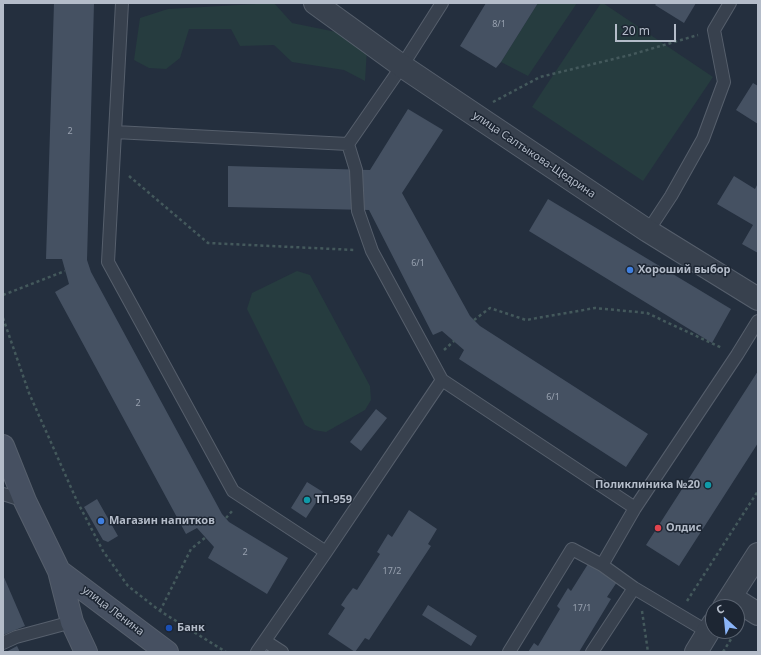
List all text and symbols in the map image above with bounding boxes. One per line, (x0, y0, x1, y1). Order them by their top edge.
scale bar (617, 16, 678, 42)
house number: 8/1 (492, 19, 506, 29)
text: 20 m (622, 22, 650, 39)
street label: улица Салтыкова-Щедрина (470, 109, 598, 201)
house number: 2 (67, 126, 73, 136)
house number: 6/1 (411, 258, 425, 268)
place label: Хороший выбор (638, 263, 731, 277)
marker: Хороший выбор (625, 265, 635, 275)
house number: 6/1 (546, 392, 560, 402)
house number: 2 (135, 398, 141, 408)
place label: Поликлиника №20 (595, 478, 700, 492)
marker: Поликлиника №20 (703, 480, 713, 490)
place label: ТП-959 (315, 493, 352, 507)
marker: ТП-959 (302, 495, 312, 505)
place label: Магазин напитков (109, 514, 215, 528)
marker: Магазин напитков (96, 516, 106, 526)
place label: Олдис (666, 521, 701, 535)
marker: Олдис (653, 523, 663, 533)
house number: 2 (242, 547, 248, 557)
house number: 17/2 (383, 566, 401, 576)
street label: улица Ленина (79, 583, 147, 639)
north arrow (705, 599, 745, 639)
text: С (713, 600, 726, 617)
house number: 17/1 (573, 603, 591, 613)
place label: Банк (177, 621, 205, 635)
marker: Банк (164, 623, 174, 633)

